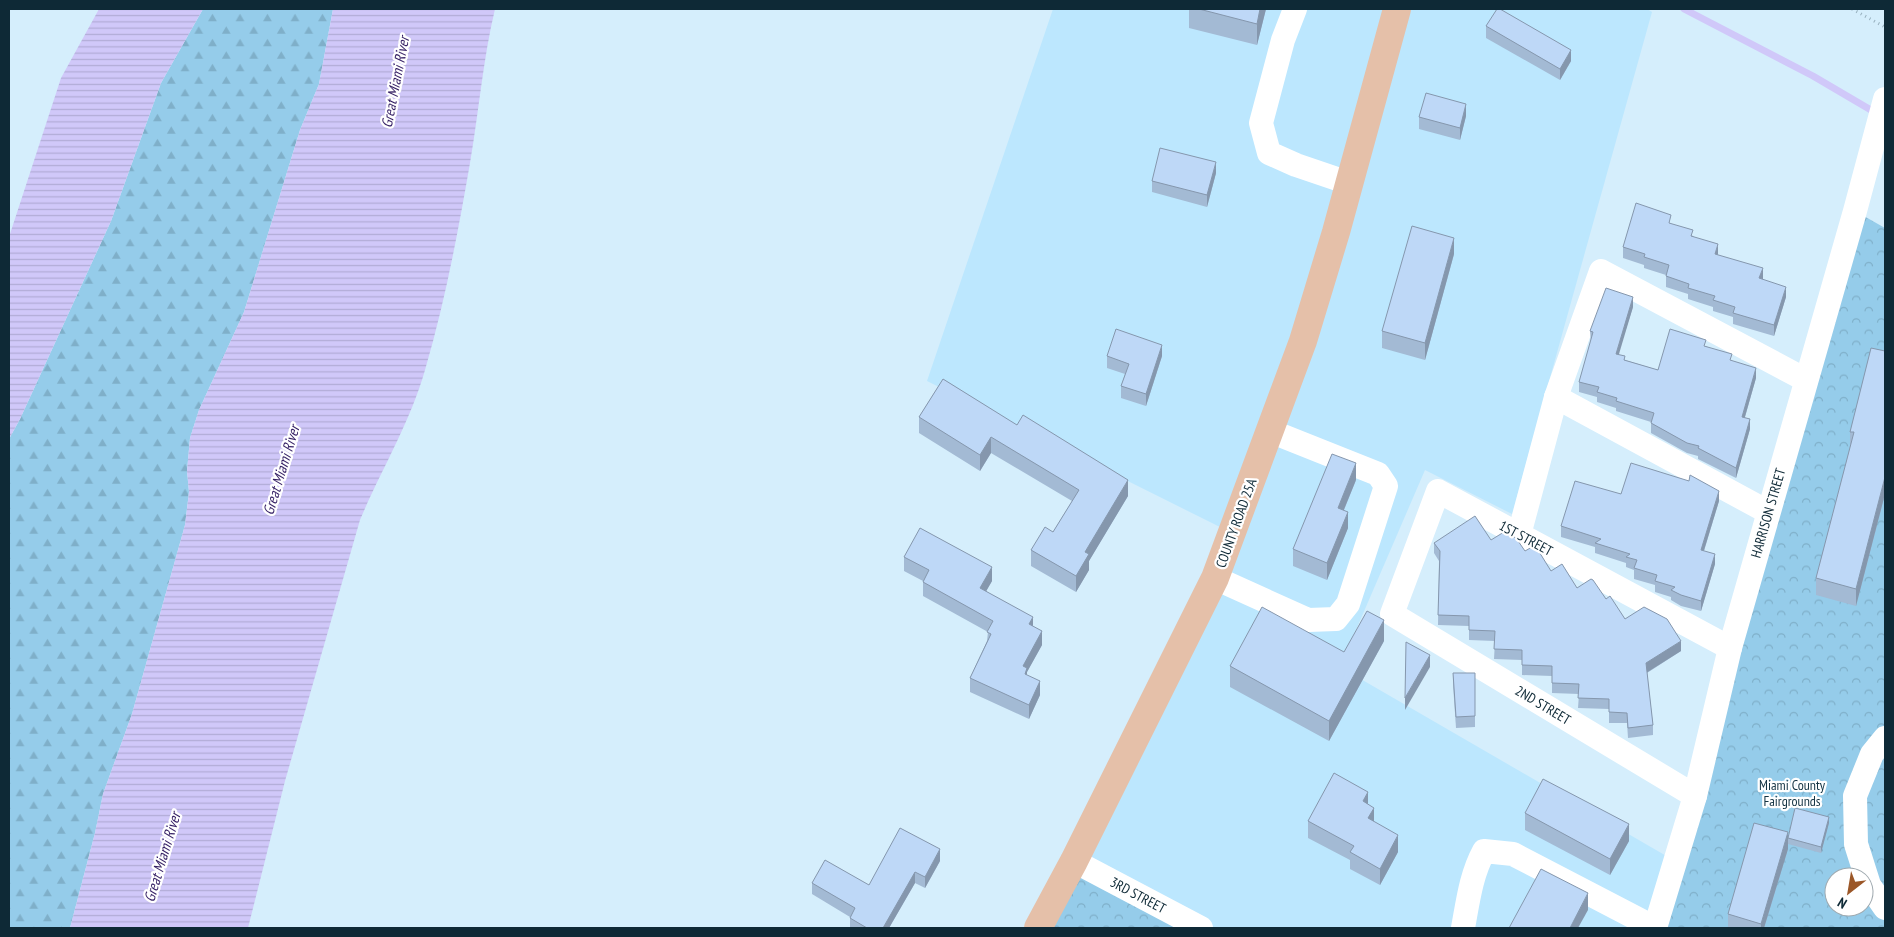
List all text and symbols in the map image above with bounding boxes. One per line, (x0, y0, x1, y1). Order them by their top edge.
water label: Great Miami River (377, 33, 414, 129)
water label: Great Miami River (258, 421, 304, 517)
street label: HARRISON STREET (1747, 465, 1790, 560)
street label: COUNTY ROAD 25A (1212, 476, 1261, 570)
street label: 1ST STREET (1496, 516, 1557, 560)
street label: 2ND STREET (1512, 681, 1575, 729)
park label: Miami County Fairgrounds (1759, 776, 1826, 810)
water label: Great Miami River (139, 808, 185, 904)
north arrow (1824, 867, 1874, 917)
street label: 3RD STREET (1107, 873, 1170, 918)
text: N (1834, 893, 1850, 913)

